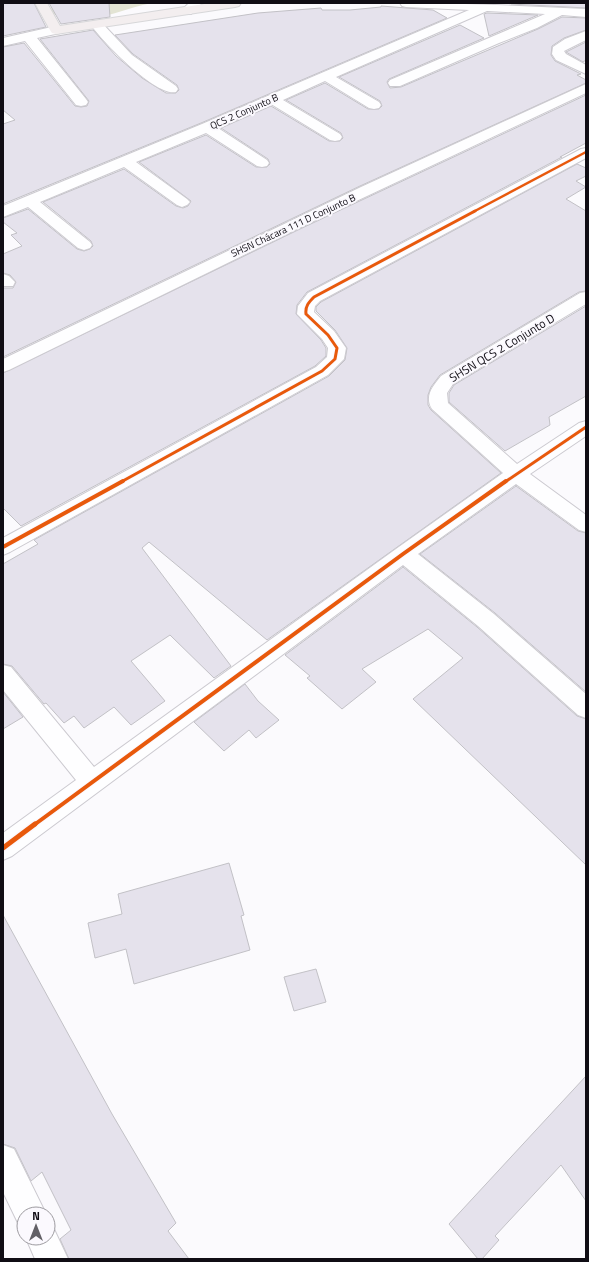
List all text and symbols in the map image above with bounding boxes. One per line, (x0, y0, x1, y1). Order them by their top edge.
street label: QCS 2 Conjunto B (208, 90, 281, 133)
street label: SHSN Chácara 111 D Conjunto B (228, 190, 358, 261)
street label: SHSN QCS 2 Conjunto D (445, 308, 558, 387)
north arrow (16, 1206, 56, 1246)
text: N (32, 1208, 40, 1224)

